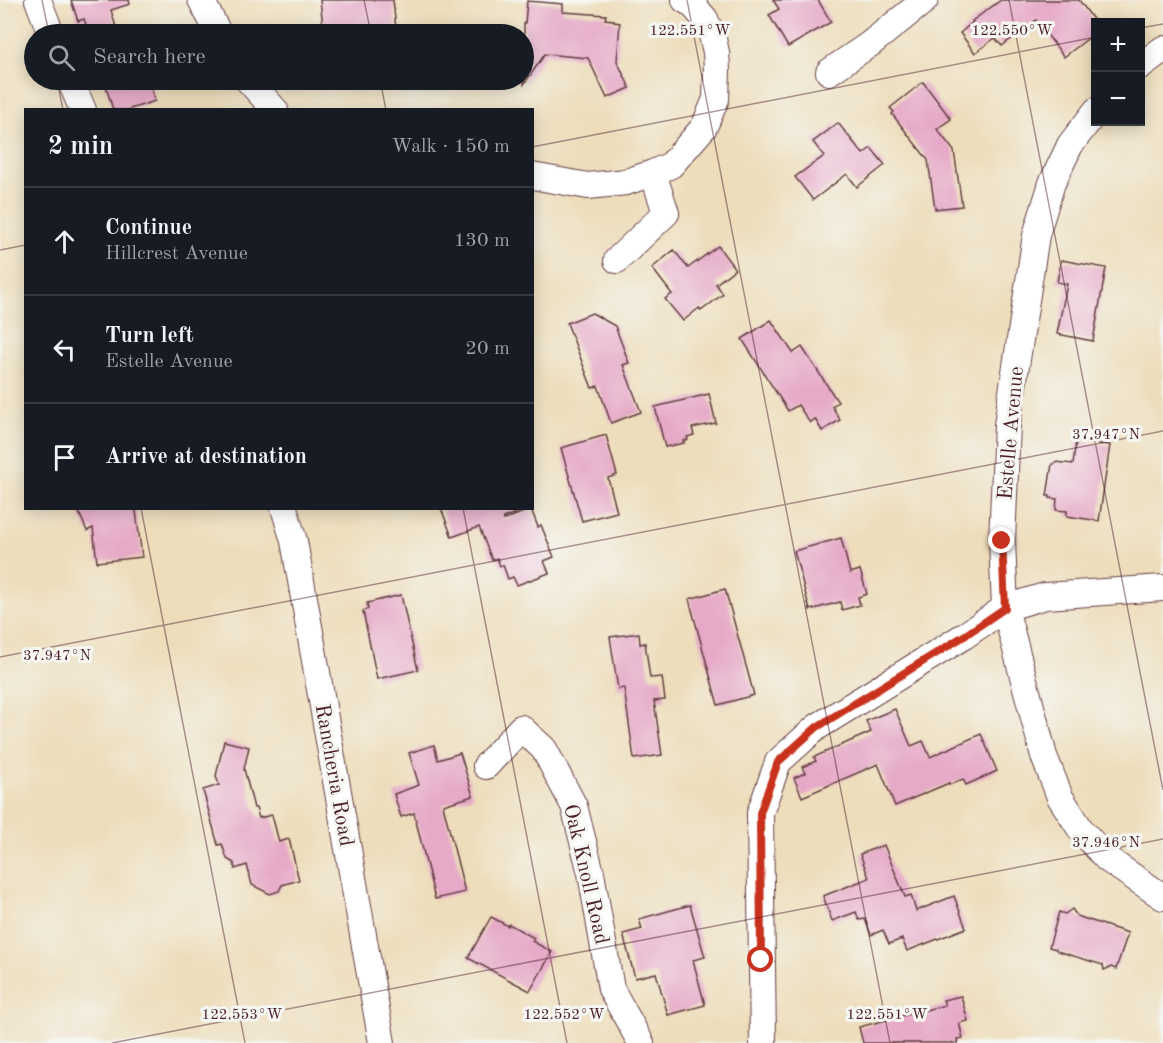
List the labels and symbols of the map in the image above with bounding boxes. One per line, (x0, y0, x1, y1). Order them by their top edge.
text: 122.551°W (649, 24, 731, 39)
text: 122.550°W (971, 24, 1053, 39)
street label: Estelle Avenue (995, 365, 1028, 501)
text: 37.947°N (1072, 428, 1140, 443)
route end (988, 527, 1014, 553)
text: 37.947°N (23, 649, 91, 664)
street label: Rancheria Road (311, 702, 356, 848)
street label: Oak Knoll Road (559, 802, 612, 947)
text: 37.946°N (1072, 836, 1140, 851)
route start (747, 946, 773, 972)
text: 122.553°W (201, 1008, 283, 1023)
text: 122.552°W (523, 1008, 605, 1023)
text: 122.551°W (846, 1008, 928, 1023)

